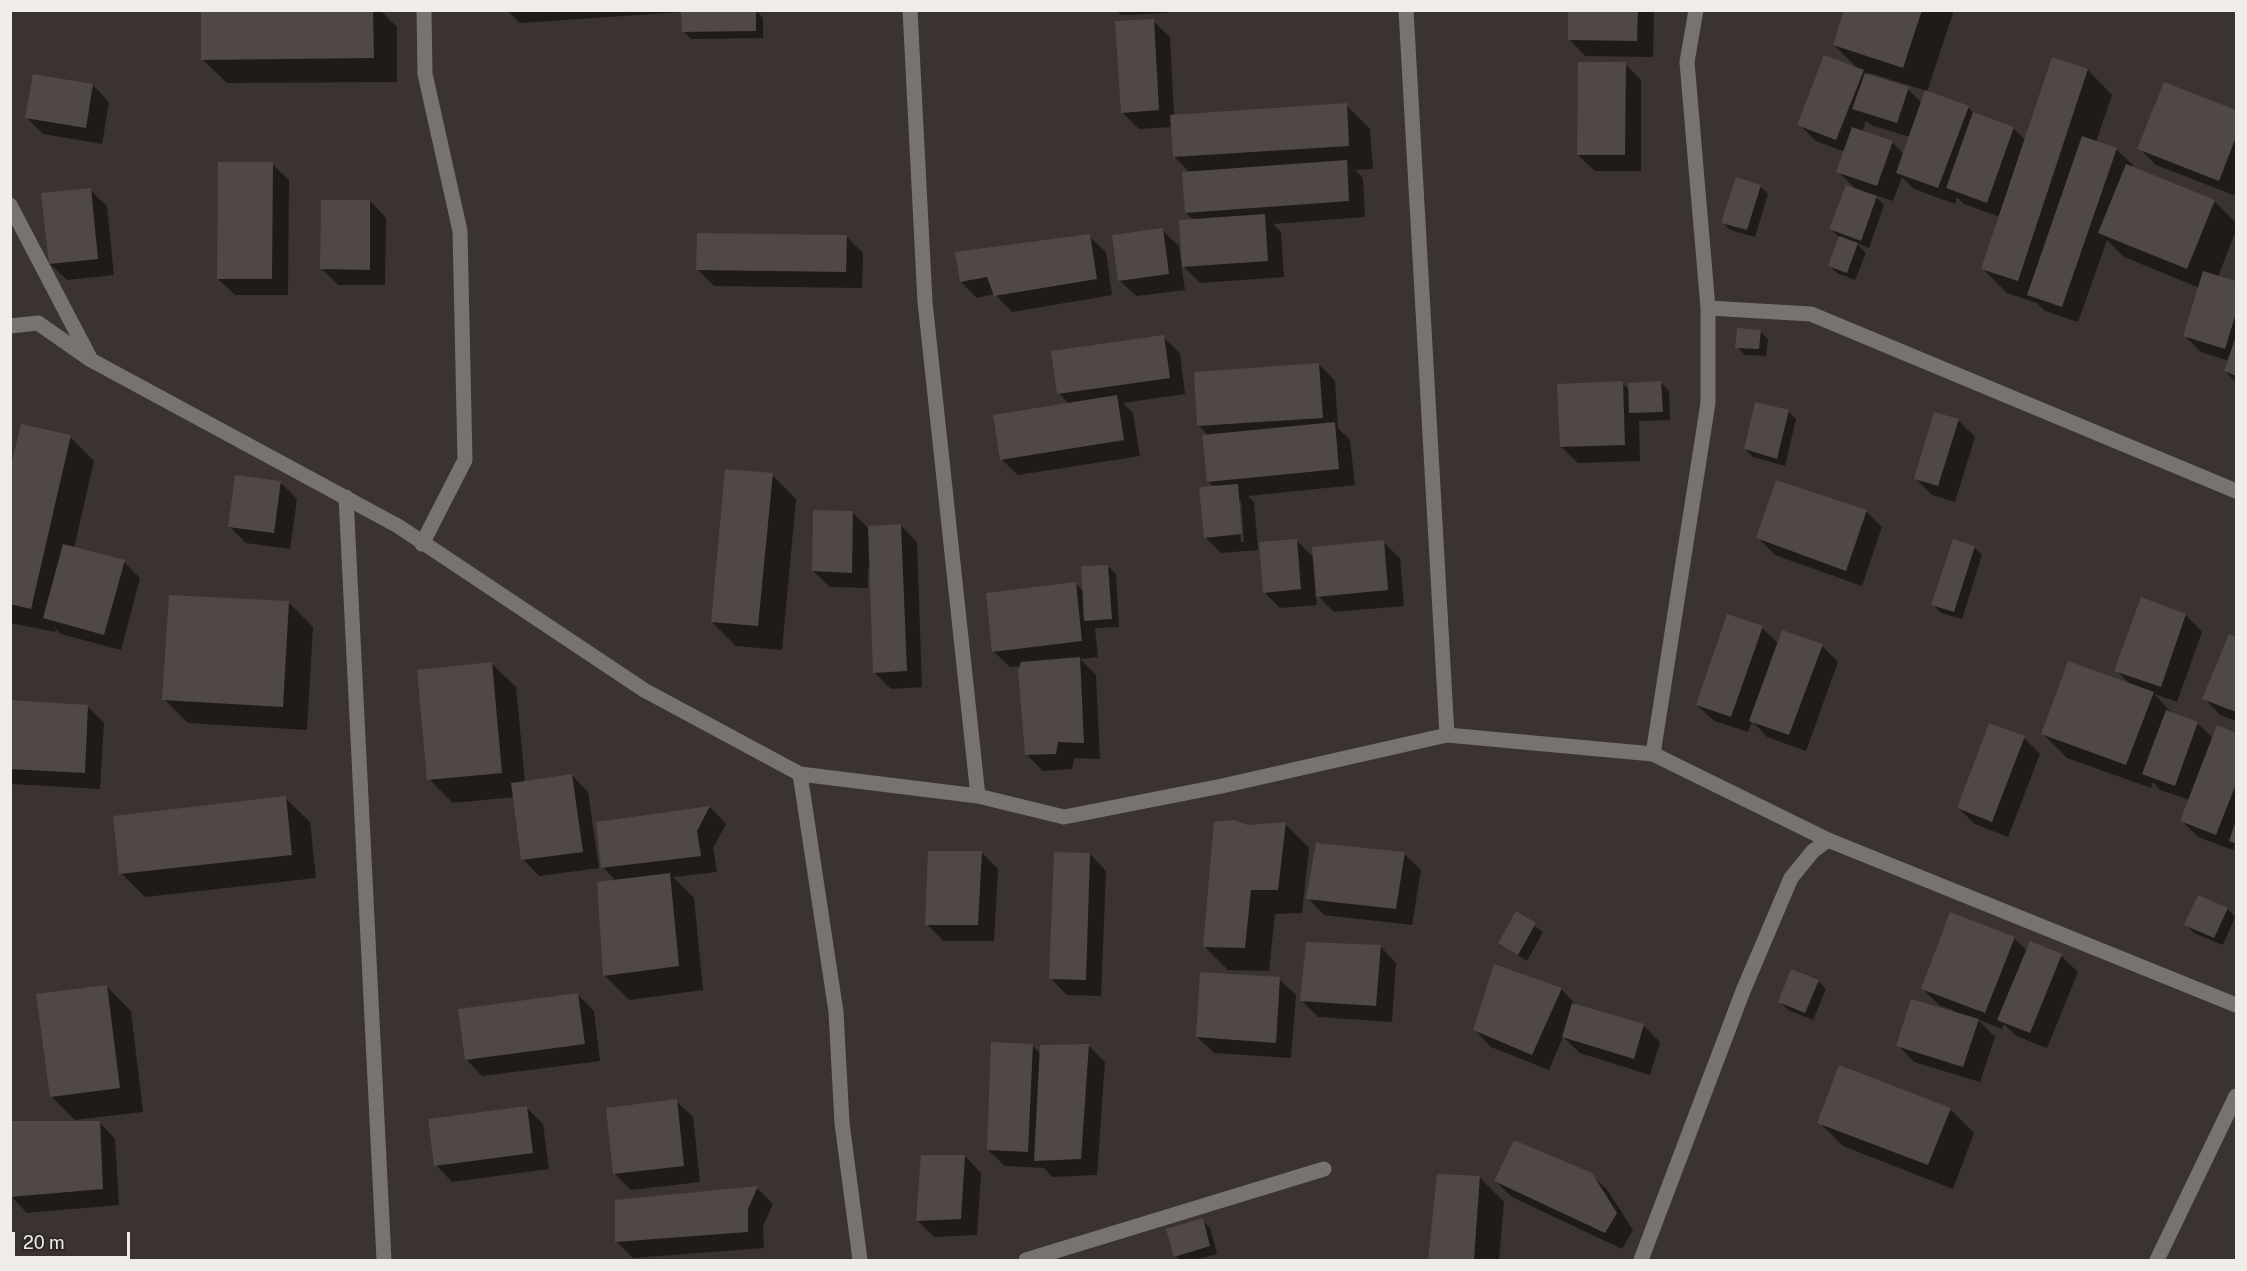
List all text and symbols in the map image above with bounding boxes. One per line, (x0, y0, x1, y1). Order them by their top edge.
scale bar (15, 1220, 134, 1258)
text: 20 m (23, 1232, 65, 1253)

